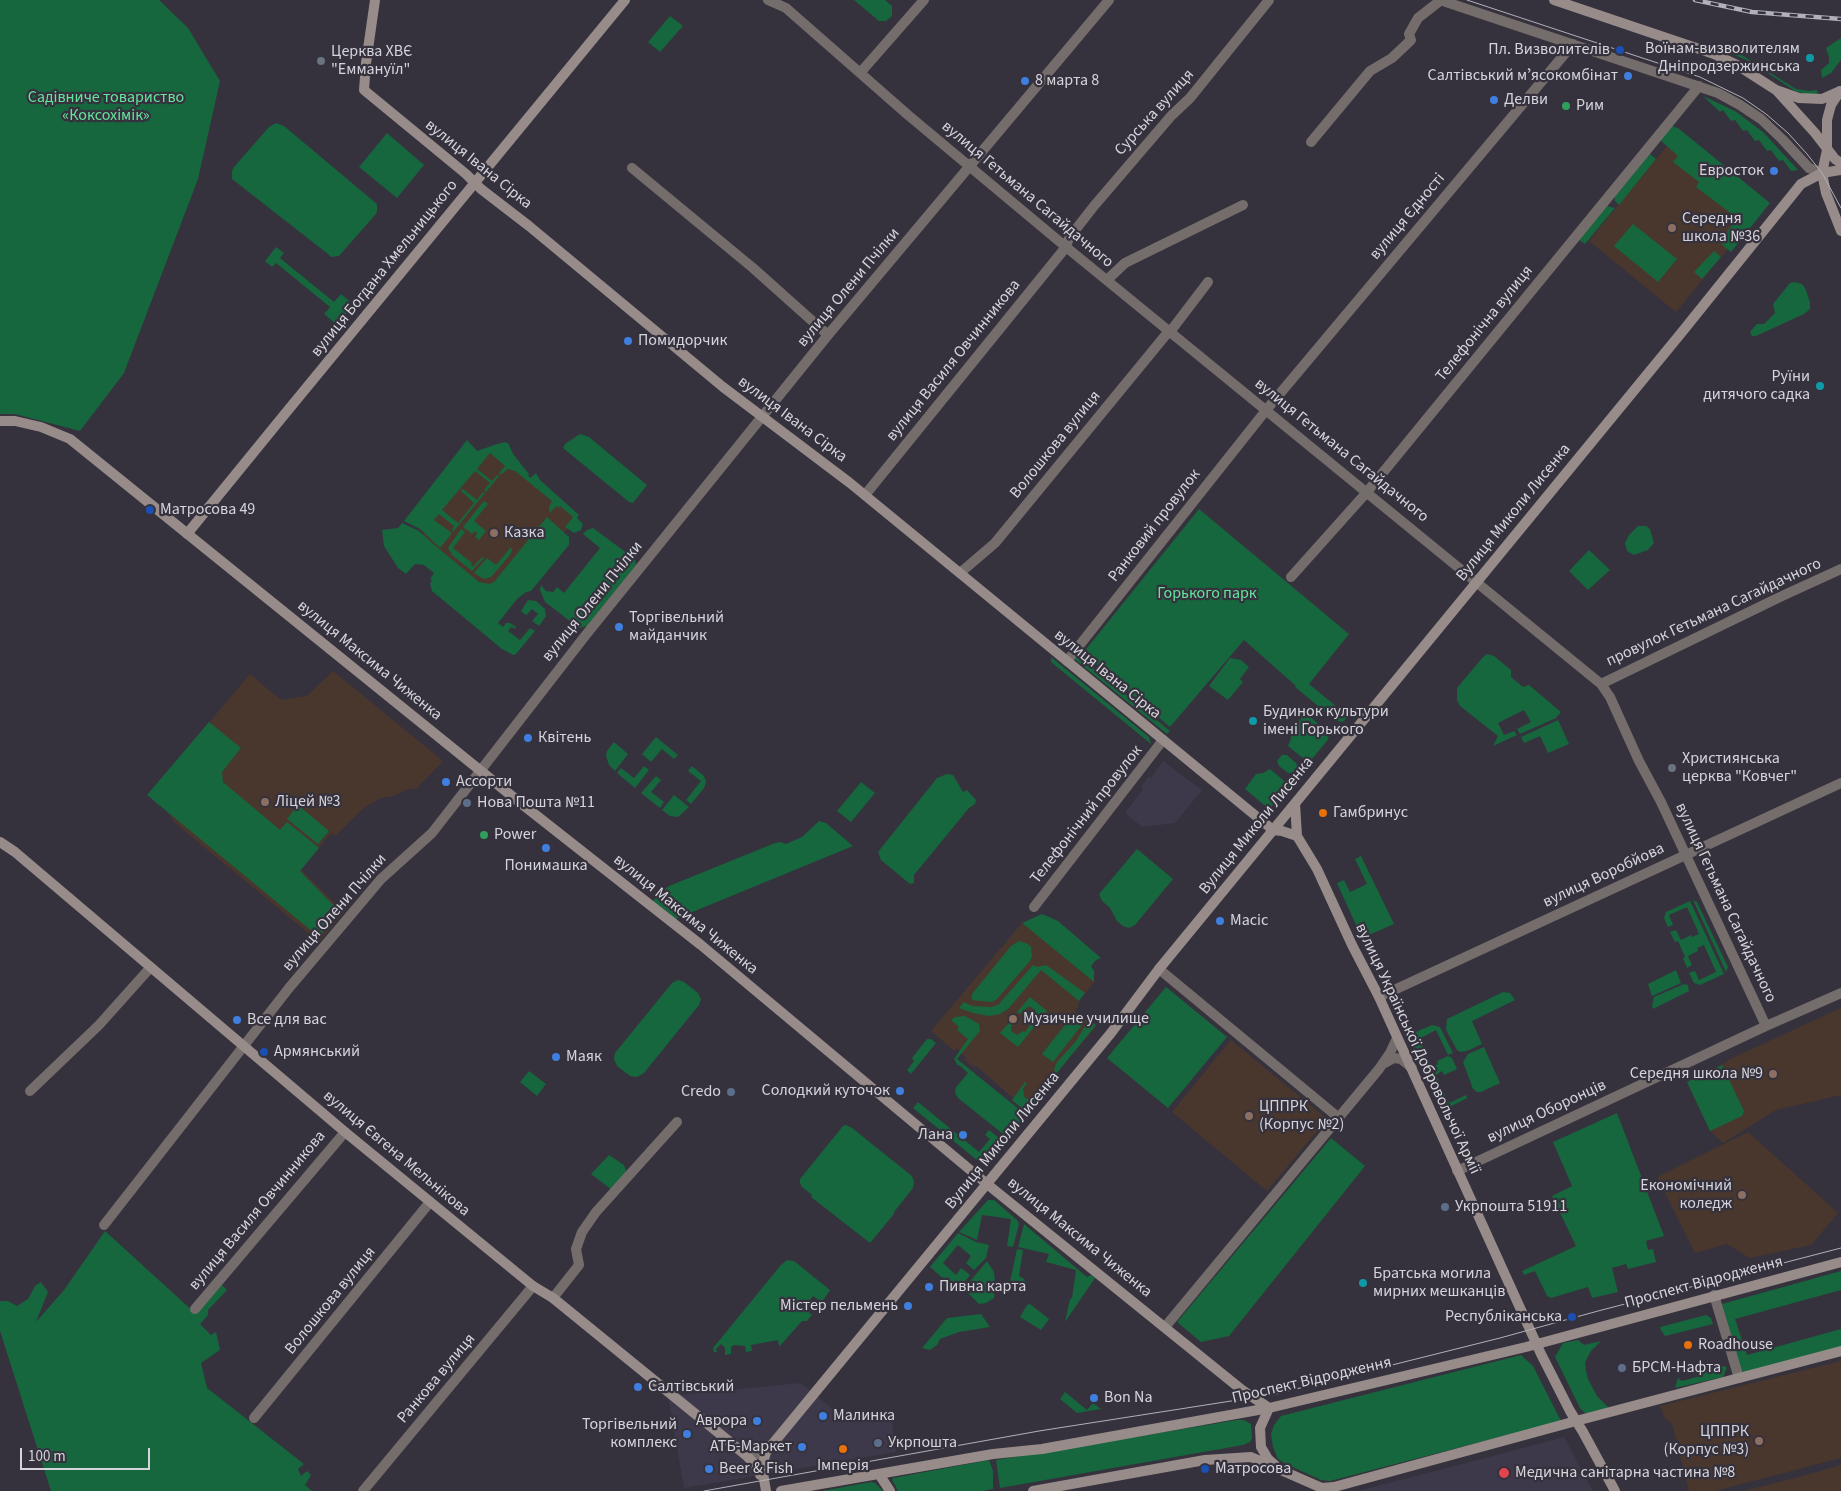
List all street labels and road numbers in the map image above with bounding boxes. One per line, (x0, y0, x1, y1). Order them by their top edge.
street label: Сурська вулиця (1111, 66, 1199, 160)
street label: вулиця Івана Сірка (421, 116, 535, 214)
street label: вулиця Гетьмана Сагайдачного (937, 117, 1117, 273)
street label: вулиця Єдності (1366, 170, 1450, 264)
street label: вулиця Богдана Хмельницького (308, 177, 462, 361)
street label: вулиця Олени Пчілки (794, 225, 904, 351)
street label: Телефонічна вулиця (1432, 262, 1538, 386)
street label: вулиця Василя Овчинникова (883, 276, 1025, 446)
street label: вулиця Івана Сірка (734, 373, 850, 467)
street label: вулиця Гетьмана Сагайдачного (1250, 375, 1432, 527)
street label: Волошкова вулиця (1007, 387, 1105, 503)
street label: Вулиця Миколи Лисенка (1453, 441, 1575, 585)
street label: Ранковий провулок (1105, 466, 1205, 586)
street label: вулиця Олени Пчілки (539, 538, 647, 666)
street label: провулок Гетьмана Сагайдачного (1603, 555, 1825, 671)
street label: вулиця Максима Чиженка (293, 597, 445, 725)
street label: вулиця Івана Сірка (1050, 626, 1164, 724)
street label: Телефонічний провулок (1027, 742, 1147, 888)
street label: Вулиця Миколи Лисенка (1196, 754, 1318, 898)
street label: вулиця Гетьмана Сагайдачного (1670, 800, 1780, 1006)
street label: вулиця Воробйова (1540, 839, 1668, 913)
street label: вулиця Олени Пчілки (279, 850, 391, 976)
street label: вулиця Максима Чиженка (609, 851, 761, 979)
street label: вулиця Української Добровольчої Армії (1350, 920, 1484, 1178)
street label: Вулиця Миколи Лисенка (942, 1069, 1064, 1213)
street label: вулиця Оборонців (1485, 1076, 1609, 1148)
street label: вулиця Євгена Мельнікова (319, 1087, 473, 1221)
street label: вулиця Василя Овчинникова (186, 1127, 330, 1295)
street label: вулиця Максима Чиженка (1003, 1174, 1155, 1302)
street label: Волошкова вулиця (282, 1243, 380, 1359)
street label: Проспект Відродження (1623, 1253, 1785, 1313)
street label: Ранкова вулиця (394, 1330, 480, 1428)
street label: Проспект Відродження (1230, 1353, 1394, 1409)

